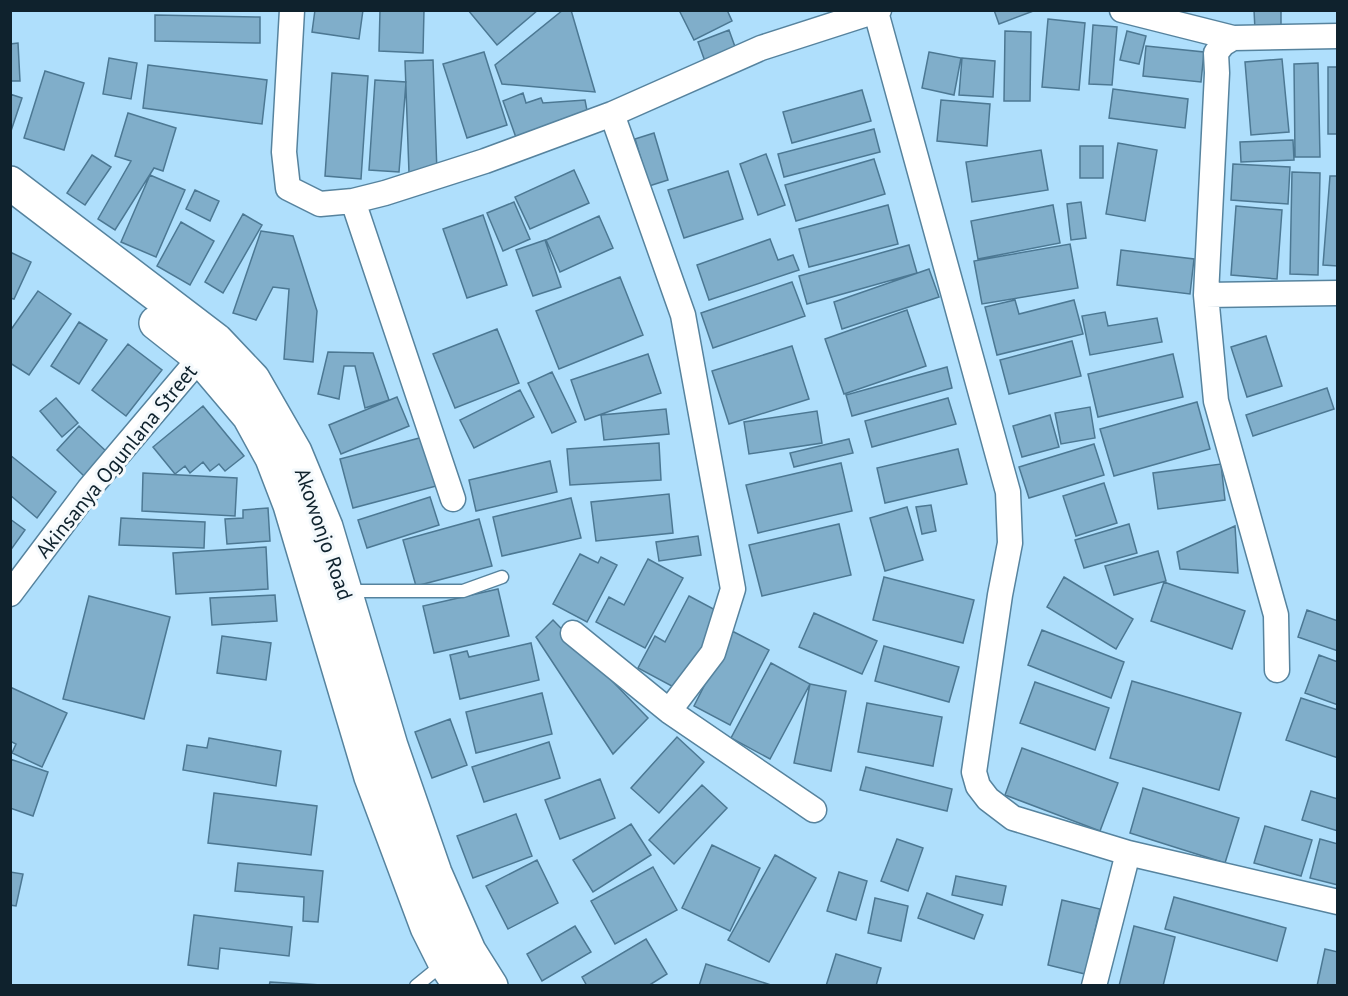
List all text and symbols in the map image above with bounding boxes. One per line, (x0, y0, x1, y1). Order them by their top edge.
street label: Akinsanya Ogunlana Street (29, 358, 203, 564)
street label: Akowonjo Road (289, 464, 359, 604)

